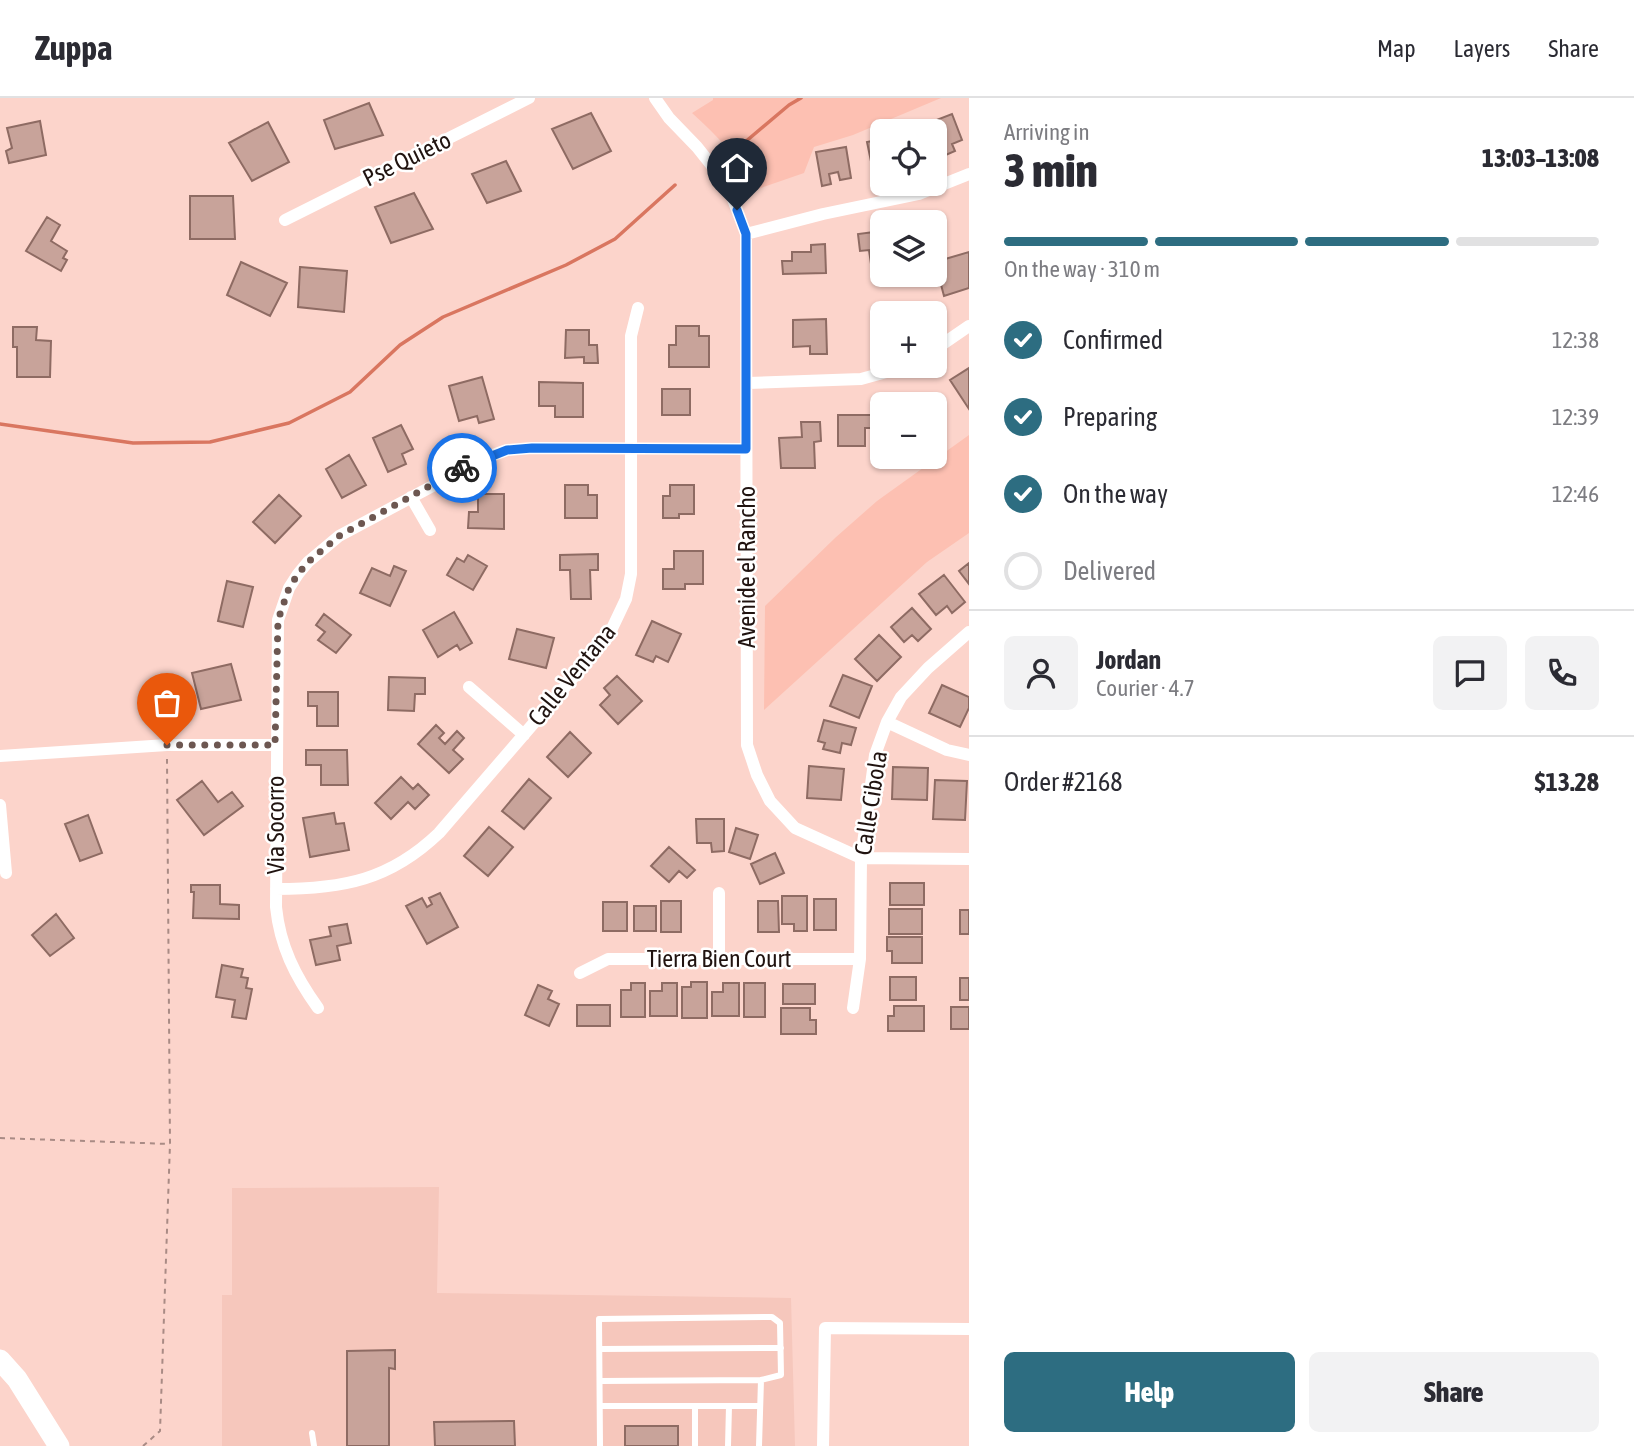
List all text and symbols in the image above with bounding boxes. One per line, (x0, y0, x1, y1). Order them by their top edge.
text: Zuppa (35, 29, 112, 67)
text: Map (1377, 35, 1416, 62)
text: Layers (1454, 35, 1510, 62)
text: Share (1548, 35, 1599, 62)
map controls (870, 119, 947, 469)
button: locate (870, 119, 947, 196)
text: Arriving in (1004, 119, 1090, 145)
street label: Pse Quieto (358, 126, 455, 191)
pin (707, 138, 767, 210)
text: 13:03–13:08 (1482, 143, 1599, 173)
text: 3 min (1004, 144, 1098, 197)
icon: home (718, 149, 756, 187)
button: layers (870, 210, 947, 287)
text: On the way · 310 m (1004, 256, 1160, 282)
button: + (870, 301, 947, 378)
icon: check (1004, 321, 1042, 359)
text: Confirmed (1063, 325, 1163, 355)
text: 12:38 (1552, 327, 1599, 353)
button: − (870, 392, 947, 469)
icon: check (1004, 398, 1042, 436)
text: Preparing (1063, 402, 1157, 432)
text: 12:39 (1552, 404, 1599, 430)
courier (427, 433, 497, 503)
icon: bike (443, 449, 481, 487)
icon: check (1004, 475, 1042, 513)
text: On the way (1063, 479, 1168, 509)
text: 12:46 (1552, 481, 1599, 507)
street label: Avenide el Rancho (733, 486, 760, 648)
text: Delivered (1063, 556, 1156, 586)
street label: Calle Ventana (522, 618, 621, 731)
button: person (1004, 636, 1078, 710)
button: chat (1433, 636, 1507, 710)
button: phone (1525, 636, 1599, 710)
text: Jordan (1096, 645, 1161, 675)
pin (137, 673, 197, 745)
text: Courier · 4.7 (1096, 675, 1195, 701)
icon: bag (148, 684, 186, 722)
street label: Calle Cibola (849, 749, 892, 857)
text: Order #2168 (1004, 767, 1123, 797)
text: $13.28 (1535, 767, 1599, 797)
street label: Via Socorro (262, 776, 289, 874)
street label: Tierra Bien Court (647, 945, 791, 972)
button: Help (1004, 1352, 1295, 1432)
button: Share (1309, 1352, 1599, 1432)

